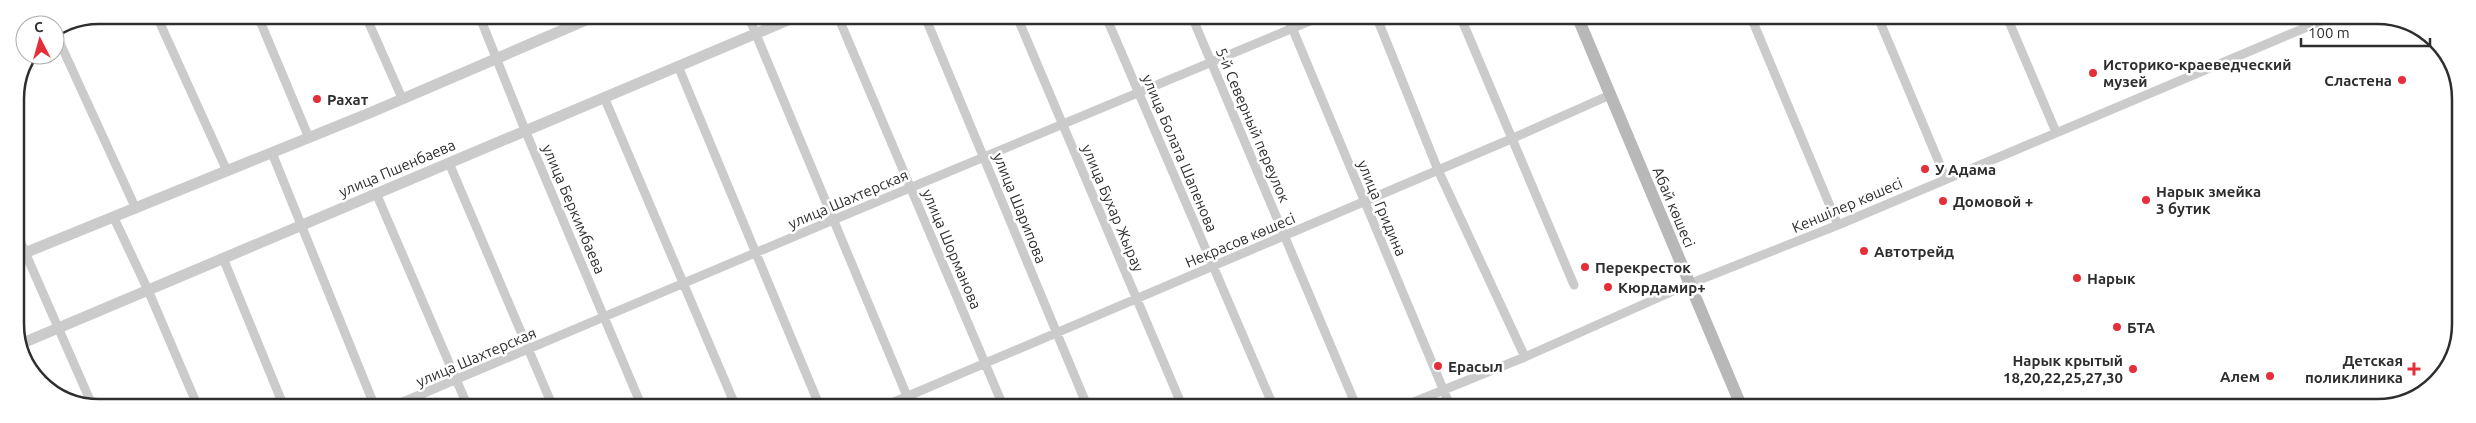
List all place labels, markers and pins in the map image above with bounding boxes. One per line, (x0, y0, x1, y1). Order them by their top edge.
place label: Историко-краеведческий музей (2103, 56, 2291, 90)
marker: Историко-краеведческий музей (2087, 67, 2099, 79)
place label: Сластена (2324, 72, 2392, 89)
marker: Сластена (2396, 74, 2408, 86)
place label: Рахат (327, 91, 369, 108)
marker: Рахат (311, 93, 323, 105)
place label: У Адама (1935, 161, 1996, 178)
marker: У Адама (1919, 163, 1931, 175)
place label: Нарык змейка 3 бутик (2156, 183, 2261, 217)
place label: Домовой + (1953, 193, 2033, 210)
marker: Нарык змейка 3 бутик (2140, 194, 2152, 206)
marker: Домовой + (1937, 195, 1949, 207)
place label: Автотрейд (1874, 243, 1954, 260)
marker: Автотрейд (1858, 245, 1870, 257)
place label: Перекресток (1595, 259, 1691, 276)
marker: Перекресток (1579, 261, 1591, 273)
place label: Нарык (2087, 270, 2136, 287)
marker: Нарык (2071, 272, 2083, 284)
place label: Кюрдамир+ (1618, 279, 1706, 296)
marker: Кюрдамир+ (1602, 281, 1614, 293)
place label: БТА (2127, 319, 2156, 336)
marker: БТА (2111, 321, 2123, 333)
place label: Нарык крытый 18,20,22,25,27,30 (2003, 352, 2123, 386)
place label: Детская поликлиника (2305, 352, 2403, 386)
place label: Ерасыл (1448, 358, 1503, 375)
marker: Ерасыл (1432, 360, 1444, 372)
marker: Детская поликлиника (2407, 362, 2421, 376)
marker: Нарык крытый 18,20,22,25,27,30 (2127, 363, 2139, 375)
place label: Алем (2220, 368, 2260, 385)
marker: Алем (2264, 370, 2276, 382)

